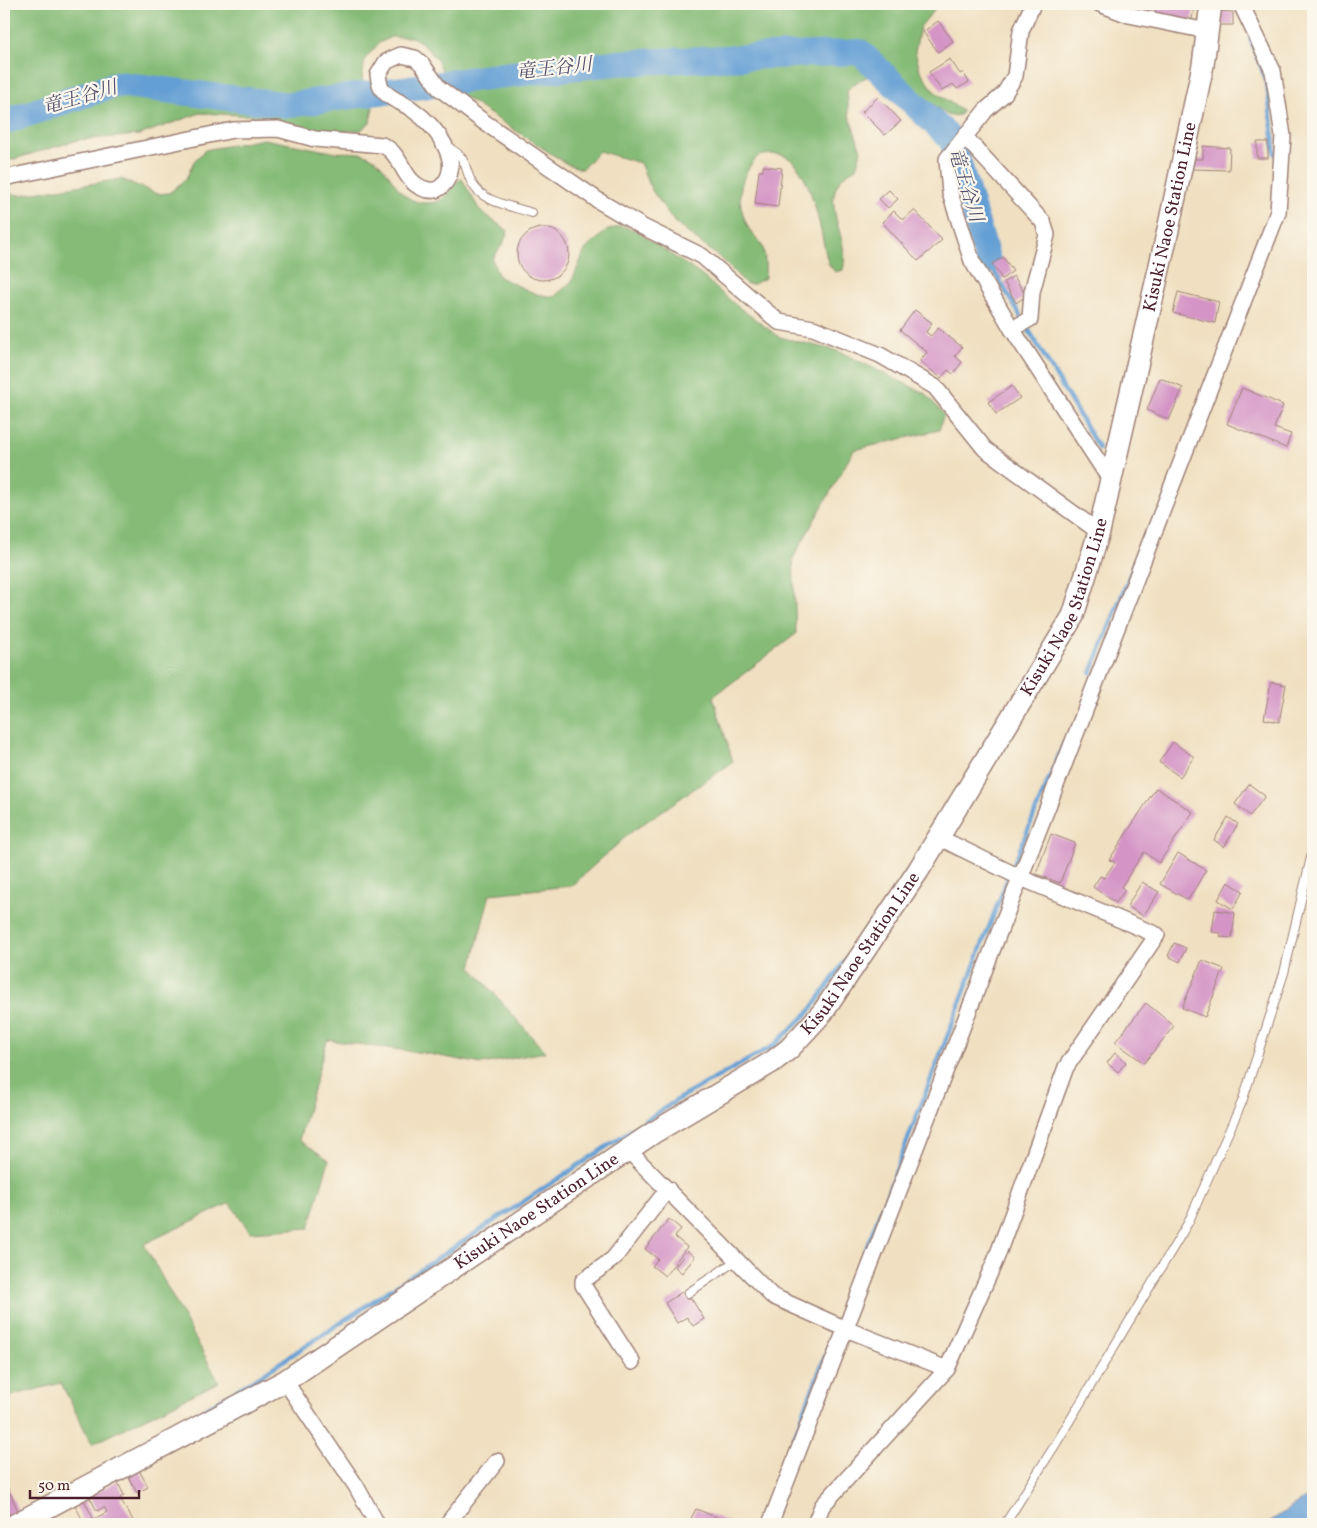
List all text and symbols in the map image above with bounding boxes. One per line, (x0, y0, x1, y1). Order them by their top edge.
water label: 竜王谷川 (515, 52, 595, 86)
water label: 竜王谷川 (40, 74, 122, 121)
street label: Kisuki Naoe Station Line (1137, 120, 1203, 314)
water label: 竜王谷川 (941, 145, 989, 227)
street label: Kisuki Naoe Station Line (1015, 516, 1114, 701)
street label: Kisuki Naoe Station Line (795, 867, 926, 1041)
street label: Kisuki Naoe Station Line (449, 1147, 624, 1276)
scale bar (30, 1468, 139, 1500)
text: 50 m (38, 1476, 70, 1497)

